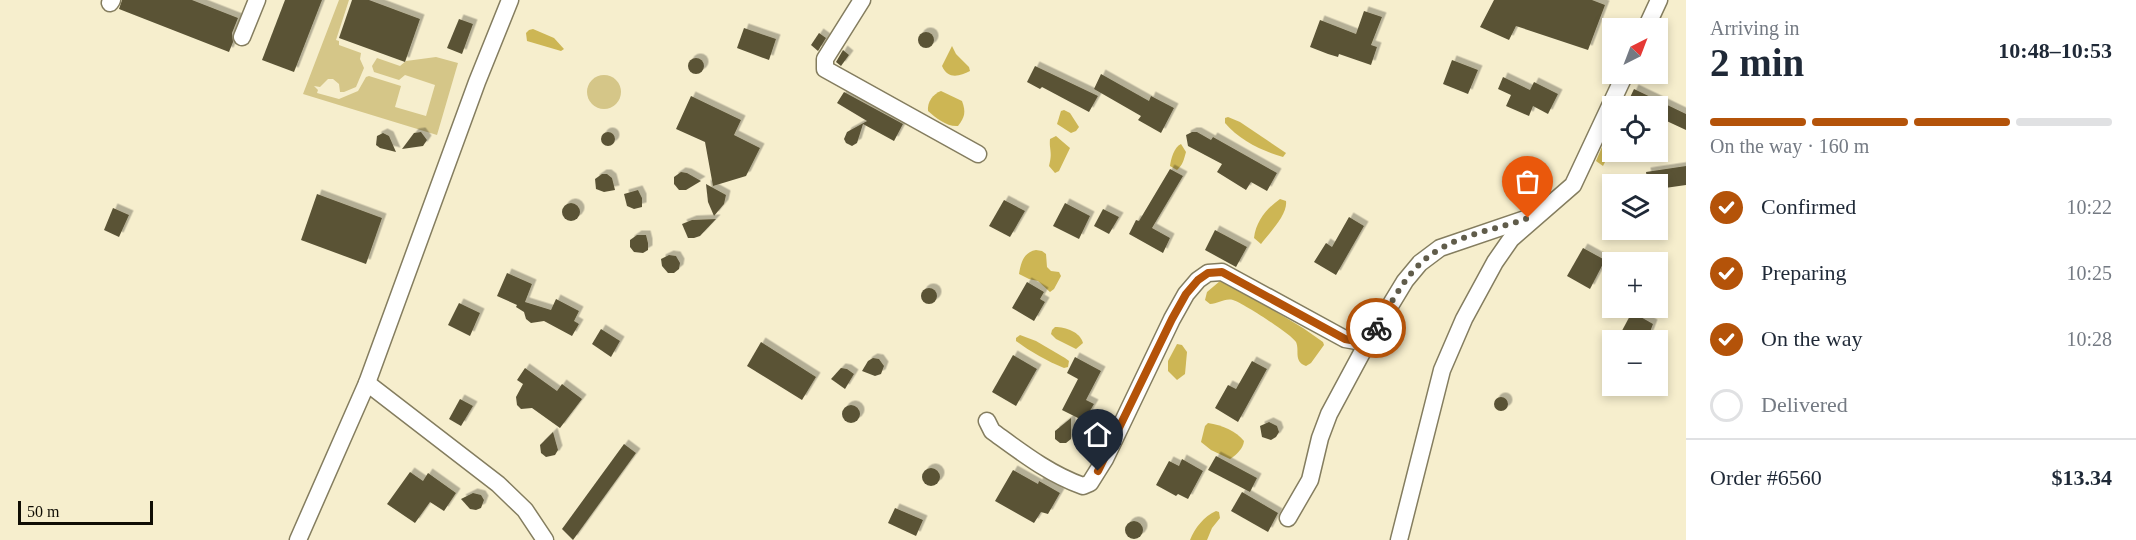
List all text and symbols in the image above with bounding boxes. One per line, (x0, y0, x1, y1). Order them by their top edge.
text: Arriving in (1710, 17, 1799, 39)
north arrow (1602, 18, 1668, 84)
map controls (1602, 18, 1668, 396)
text: 10:48–10:53 (1998, 38, 2112, 63)
text: 2 min (1710, 41, 1804, 84)
button: locate (1602, 96, 1668, 162)
text: On the way · 160 m (1710, 135, 1869, 157)
pin (1502, 156, 1553, 218)
icon: bag (1511, 165, 1544, 198)
button: layers (1602, 174, 1668, 240)
icon: check (1710, 191, 1743, 224)
text: Confirmed (1761, 194, 1856, 219)
text: 10:22 (2066, 196, 2112, 218)
button: + (1602, 252, 1668, 318)
icon: check (1710, 257, 1743, 290)
text: Preparing (1761, 260, 1847, 285)
text: 10:25 (2066, 262, 2112, 284)
courier (1346, 298, 1406, 358)
icon: bike (1360, 312, 1393, 345)
icon: check (1710, 323, 1743, 356)
text: On the way (1761, 326, 1862, 351)
text: 10:28 (2066, 328, 2112, 350)
button: − (1602, 330, 1668, 396)
text: Delivered (1761, 392, 1848, 417)
pin (1072, 409, 1123, 471)
icon: home (1081, 418, 1114, 451)
text: Order #6560 (1710, 465, 1822, 490)
text: $13.34 (2052, 465, 2112, 490)
scale bar (18, 498, 153, 526)
text: 50 m (27, 503, 59, 520)

